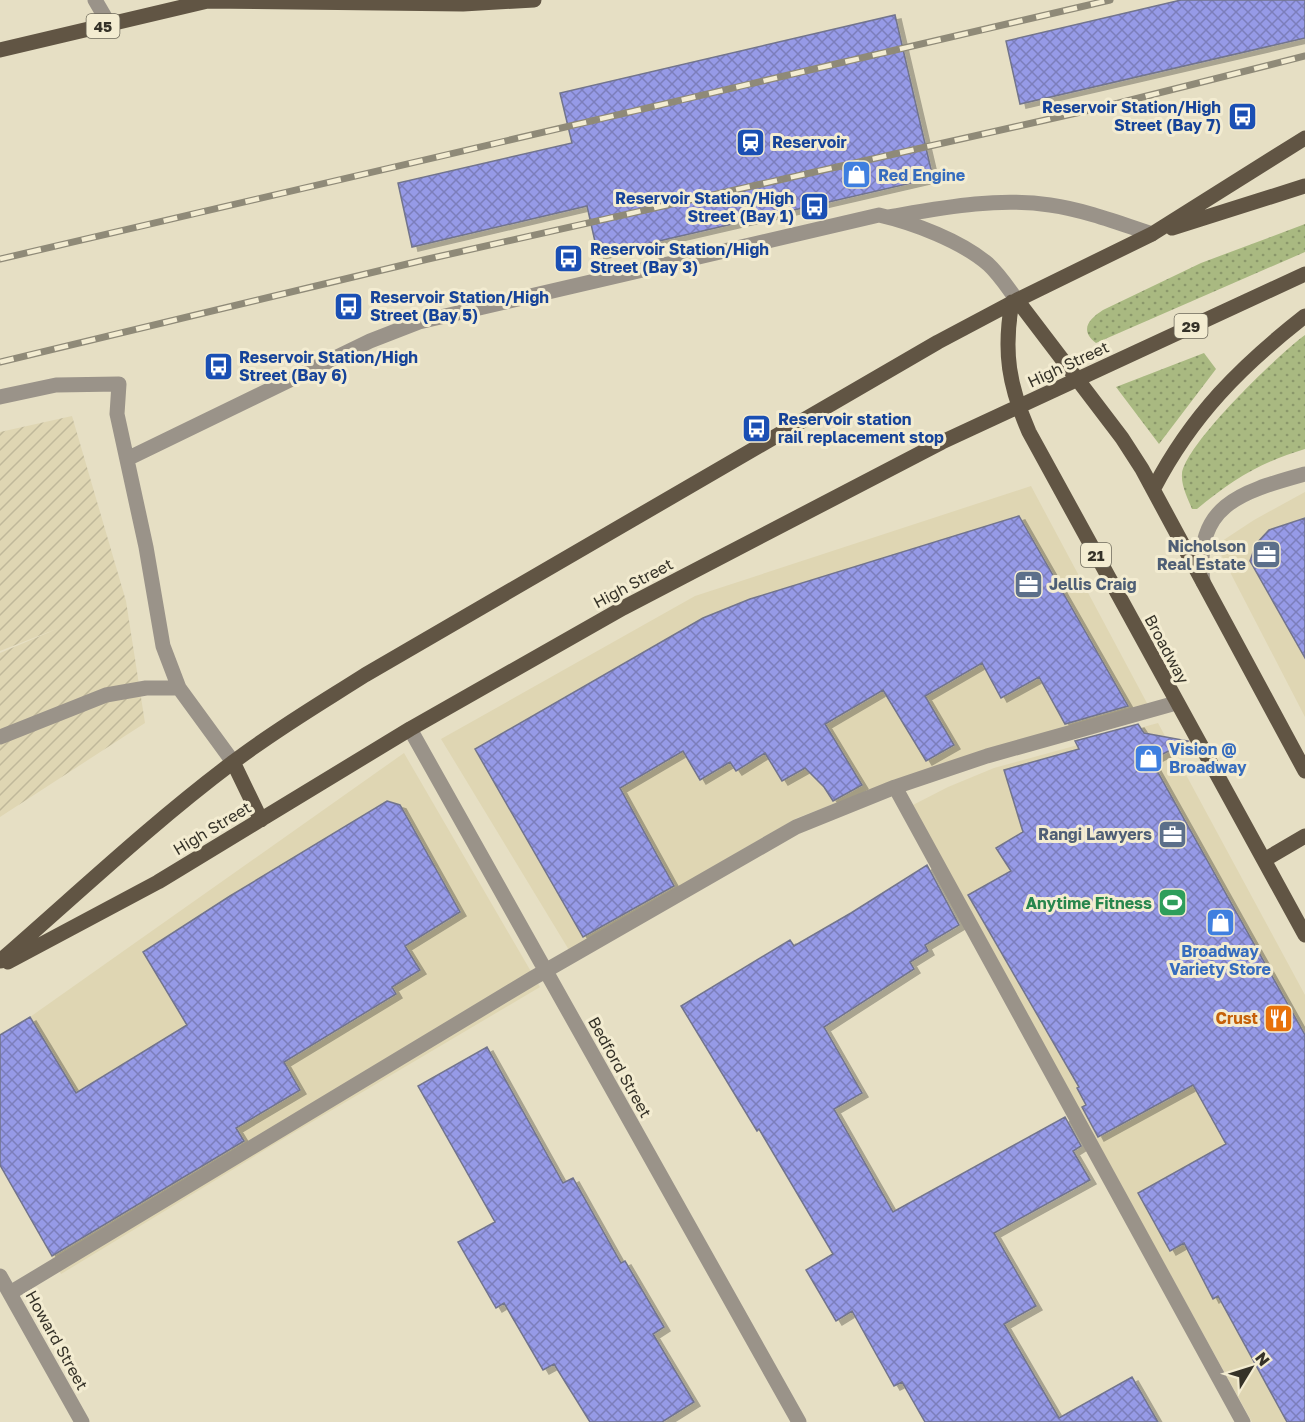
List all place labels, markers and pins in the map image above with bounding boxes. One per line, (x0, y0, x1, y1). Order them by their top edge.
place label: Reservoir Station/High Street (Bay 7) (1042, 97, 1221, 135)
bus stop icon: Reservoir Station/High Street (Bay 7) (1226, 100, 1258, 132)
station icon: Reservoir (735, 126, 767, 158)
place label: Reservoir (772, 132, 847, 152)
shop icon: Red Engine (841, 159, 873, 191)
place label: Red Engine (878, 165, 965, 185)
place label: Reservoir Station/High Street (Bay 1) (615, 188, 794, 226)
bus stop icon: Reservoir Station/High Street (Bay 1) (799, 191, 831, 223)
place label: Reservoir Station/High Street (Bay 3) (590, 239, 769, 277)
bus stop icon: Reservoir Station/High Street (Bay 3) (553, 242, 585, 274)
place label: Reservoir Station/High Street (Bay 5) (370, 287, 549, 325)
bus stop icon: Reservoir Station/High Street (Bay 5) (333, 290, 365, 322)
place label: Reservoir Station/High Street (Bay 6) (239, 347, 418, 385)
bus stop icon: Reservoir Station/High Street (Bay 6) (202, 350, 234, 382)
place label: Reservoir station rail replacement stop (778, 409, 944, 447)
bus stop icon: Reservoir station rail replacement stop (741, 412, 773, 444)
place label: Nicholson Real Estate (1157, 536, 1246, 574)
office icon: Nicholson Real Estate (1251, 539, 1283, 571)
office icon: Jellis Craig (1012, 568, 1044, 600)
place label: Jellis Craig (1049, 574, 1137, 594)
place label: Vision @ Broadway (1169, 739, 1247, 777)
shop icon: Vision @ Broadway (1132, 742, 1164, 774)
office icon: Rangi Lawyers (1157, 818, 1189, 850)
place label: Rangi Lawyers (1038, 824, 1152, 844)
sports icon: Anytime Fitness (1157, 887, 1189, 919)
place label: Anytime Fitness (1026, 893, 1152, 913)
shop icon: Broadway Variety Store (1204, 907, 1236, 939)
place label: Broadway Variety Store (1169, 941, 1271, 979)
restaurant icon: Crust (1263, 1002, 1295, 1034)
place label: Crust (1216, 1008, 1258, 1028)

